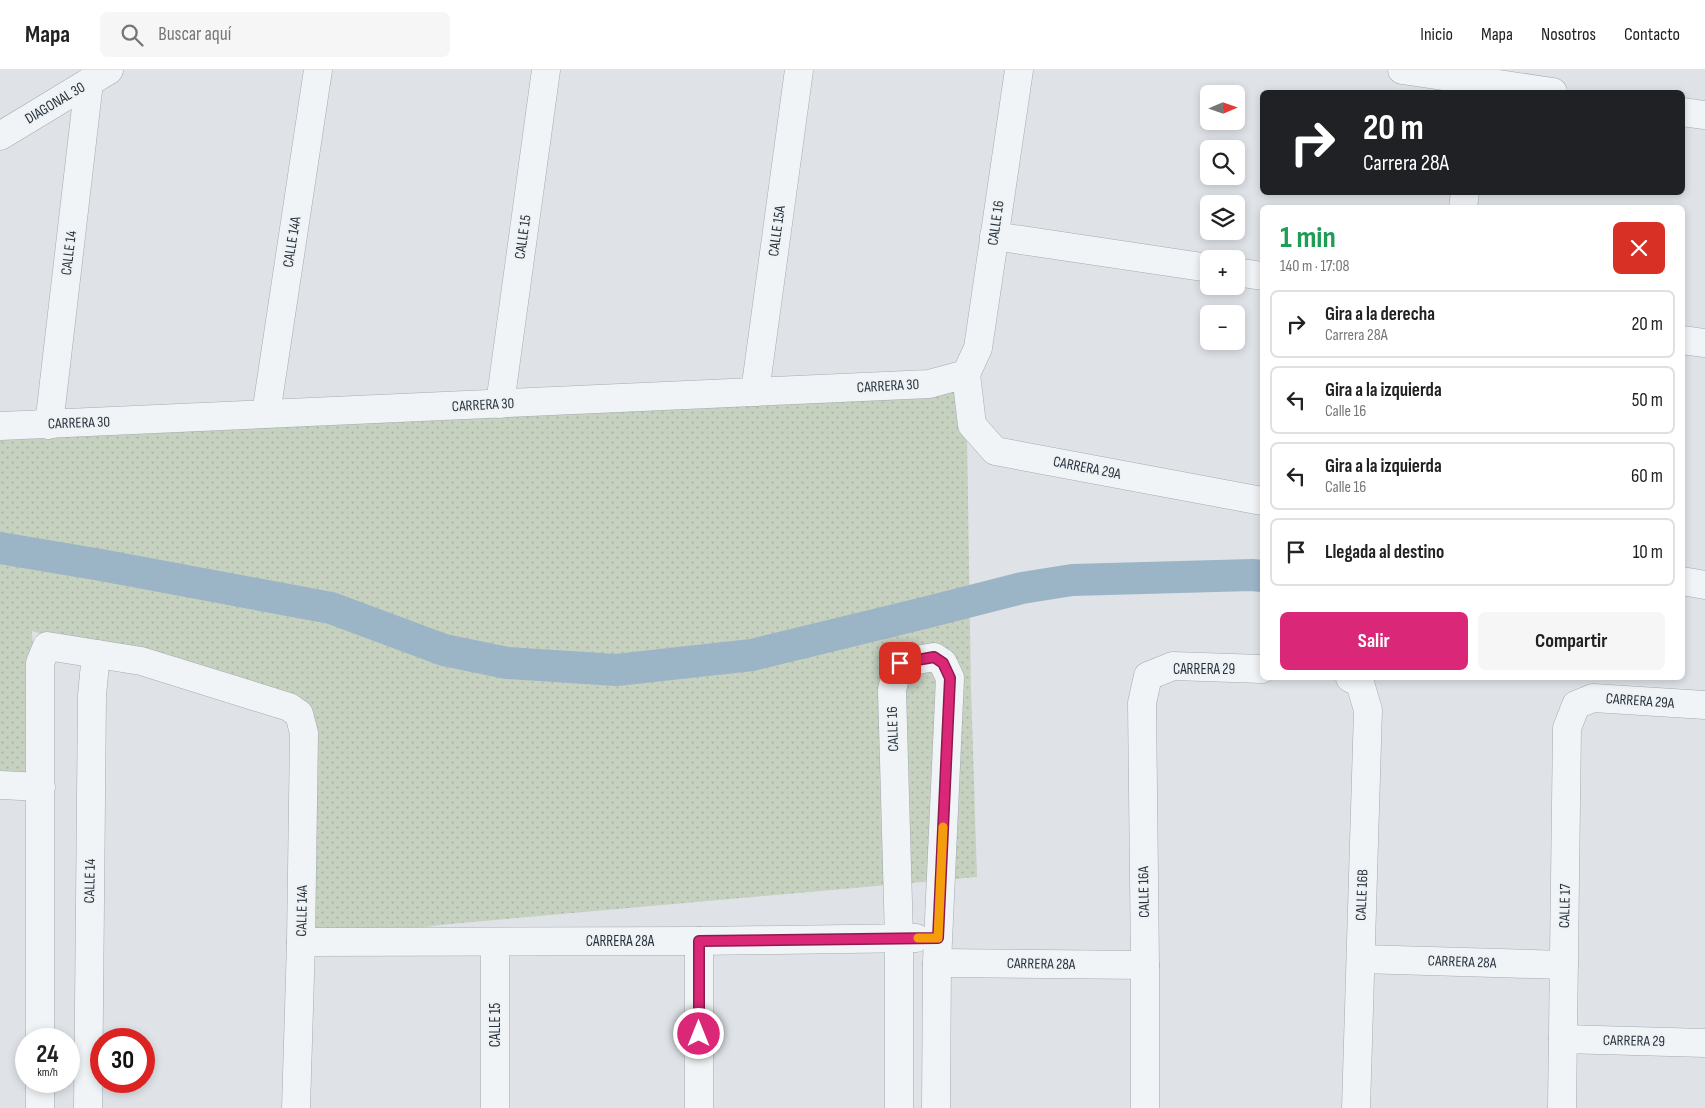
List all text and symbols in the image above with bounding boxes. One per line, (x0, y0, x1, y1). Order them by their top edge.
search box (100, 12, 450, 57)
text: Mapa (25, 20, 70, 49)
icon: search (118, 21, 146, 49)
text: Buscar aquí (158, 23, 231, 46)
text: Inicio (1420, 24, 1453, 45)
text: Mapa (1481, 24, 1513, 45)
text: Nosotros (1541, 24, 1596, 45)
text: Contacto (1624, 24, 1680, 45)
street label: DIAGONAL 30 (22, 78, 88, 128)
north arrow (1200, 85, 1245, 130)
map controls (1200, 85, 1245, 350)
text: 20 m (1363, 107, 1424, 150)
icon: right (1280, 110, 1345, 175)
button: search (1200, 140, 1245, 185)
text: Carrera 28A (1363, 150, 1449, 177)
button: layers (1200, 195, 1245, 240)
street label: CALLE 16 (983, 199, 1009, 247)
street label: CALLE 15A (764, 204, 790, 258)
street label: CALLE 15 (510, 214, 536, 260)
street label: CALLE 14A (279, 215, 305, 269)
text: 1 min (1280, 220, 1336, 256)
button: close (1613, 222, 1665, 274)
street label: CALLE 14 (57, 230, 81, 276)
button: + (1200, 250, 1245, 295)
text: 140 m · 17:08 (1280, 257, 1350, 276)
text: Gira a la derecha (1325, 303, 1435, 326)
button: − (1200, 305, 1245, 350)
icon: right (1282, 310, 1310, 338)
text: 20 m (1631, 313, 1663, 336)
text: Carrera 28A (1325, 326, 1388, 345)
street label: CARRERA 30 (856, 375, 920, 397)
text: Gira a la izquierda (1325, 379, 1442, 402)
icon: left (1282, 386, 1310, 414)
text: 50 m (1632, 389, 1663, 412)
street label: CARRERA 30 (451, 394, 515, 416)
text: Calle 16 (1325, 402, 1366, 421)
street label: CARRERA 30 (48, 412, 110, 434)
street label: CARRERA 29A (1052, 452, 1123, 484)
text: Gira a la izquierda (1325, 455, 1442, 478)
icon: left (1282, 462, 1310, 490)
text: 60 m (1631, 465, 1663, 488)
text: Calle 16 (1325, 478, 1366, 497)
icon: arrive (1282, 538, 1310, 566)
text: Llegada al destino (1325, 541, 1444, 564)
text: 10 m (1633, 541, 1663, 564)
button: Salir (1280, 612, 1468, 670)
button: Compartir (1478, 612, 1665, 670)
pin (879, 642, 921, 684)
icon: arrive (886, 649, 914, 677)
street label: CARRERA 29 (1173, 660, 1235, 679)
street label: CARRERA 29A (1605, 689, 1675, 713)
street label: CALLE 16 (883, 706, 903, 752)
street label: CALLE 14 (80, 858, 100, 904)
street label: CALLE 16A (1134, 865, 1154, 918)
street label: CALLE 16B (1352, 868, 1372, 921)
street label: CALLE 17 (1555, 884, 1575, 928)
street label: CALLE 14A (292, 885, 312, 937)
street label: CARRERA 28A (586, 932, 655, 951)
street label: CARRERA 28A (1427, 951, 1497, 973)
street label: CARRERA 28A (1007, 954, 1076, 974)
street label: CALLE 15 (486, 1003, 505, 1047)
position arrow (672, 1007, 724, 1059)
speed limit sign: 30 (90, 1028, 155, 1093)
street label: CARRERA 29 (1603, 1031, 1665, 1051)
text: 24 (36, 1039, 59, 1070)
text: km/h (37, 1065, 58, 1080)

